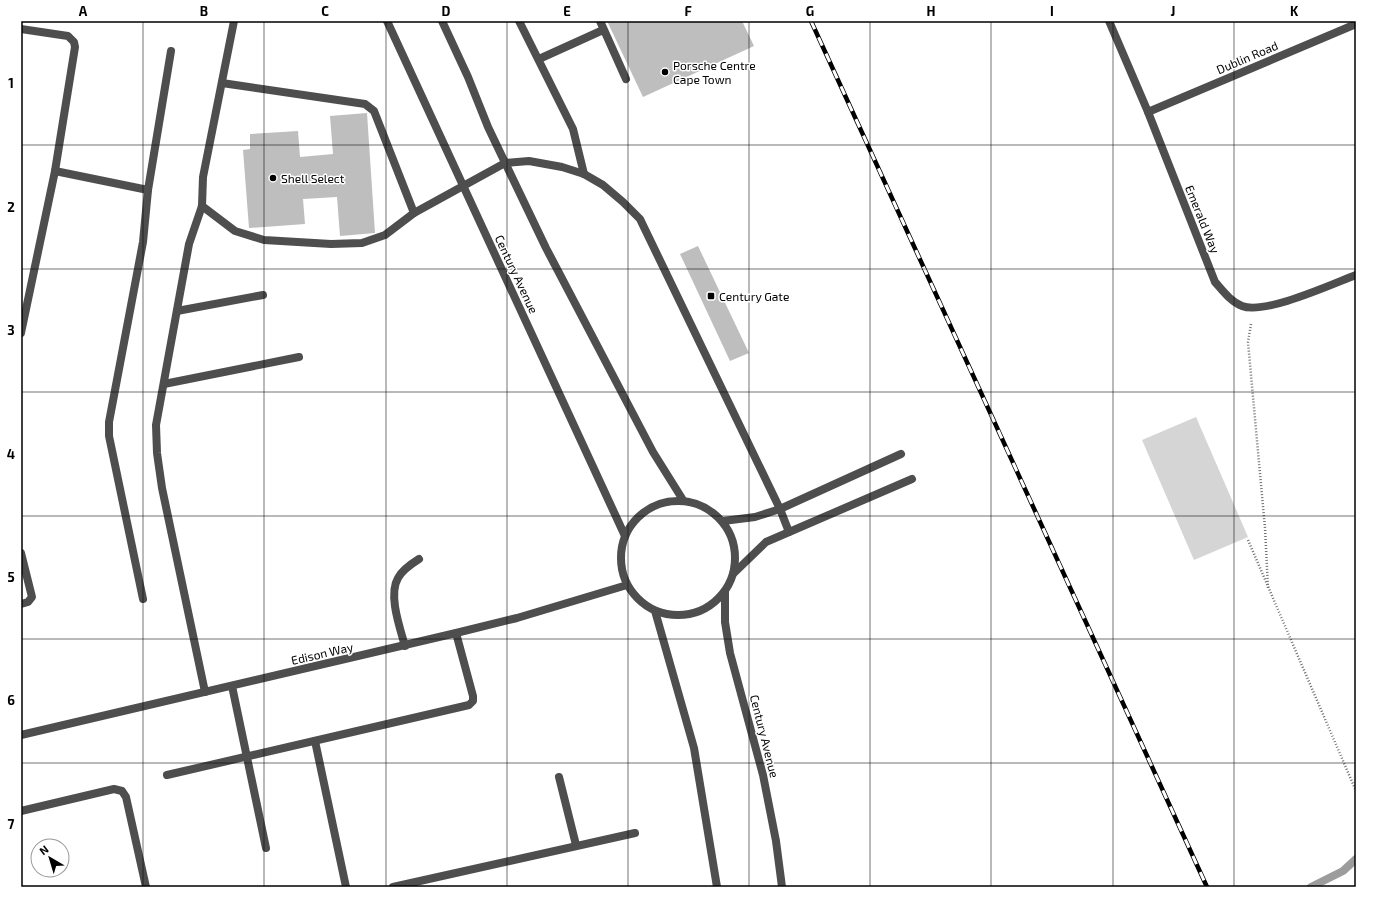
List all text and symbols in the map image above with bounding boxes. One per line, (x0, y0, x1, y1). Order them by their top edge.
text: A (79, 3, 88, 19)
text: B (200, 3, 208, 19)
text: C (321, 3, 329, 19)
text: D (442, 3, 451, 19)
text: E (563, 3, 571, 19)
text: F (684, 3, 692, 19)
text: G (806, 3, 814, 19)
text: H (927, 3, 936, 19)
text: I (1050, 3, 1054, 19)
text: J (1171, 3, 1175, 19)
text: K (1290, 3, 1299, 19)
street label: Dublin Road (1214, 38, 1280, 76)
place label: Porsche Centre Cape Town (673, 58, 756, 86)
marker: Porsche Centre Cape Town (660, 67, 670, 77)
text: 1 (8, 75, 14, 91)
place label: Shell Select (281, 171, 345, 185)
marker: Shell Select (268, 173, 278, 183)
street label: Emerald Way (1183, 183, 1223, 256)
text: 2 (7, 199, 15, 215)
street label: Century Avenue (493, 232, 541, 316)
place label: Century Gate (719, 289, 789, 303)
marker: Century Gate (706, 291, 716, 301)
text: 3 (7, 322, 15, 338)
text: 4 (7, 446, 15, 462)
text: 5 (7, 569, 15, 585)
street label: Edison Way (290, 639, 355, 667)
text: 6 (7, 692, 15, 708)
street label: Century Avenue (748, 693, 782, 779)
text: 7 (8, 816, 15, 832)
north arrow (30, 838, 70, 878)
text: N (36, 842, 51, 857)

